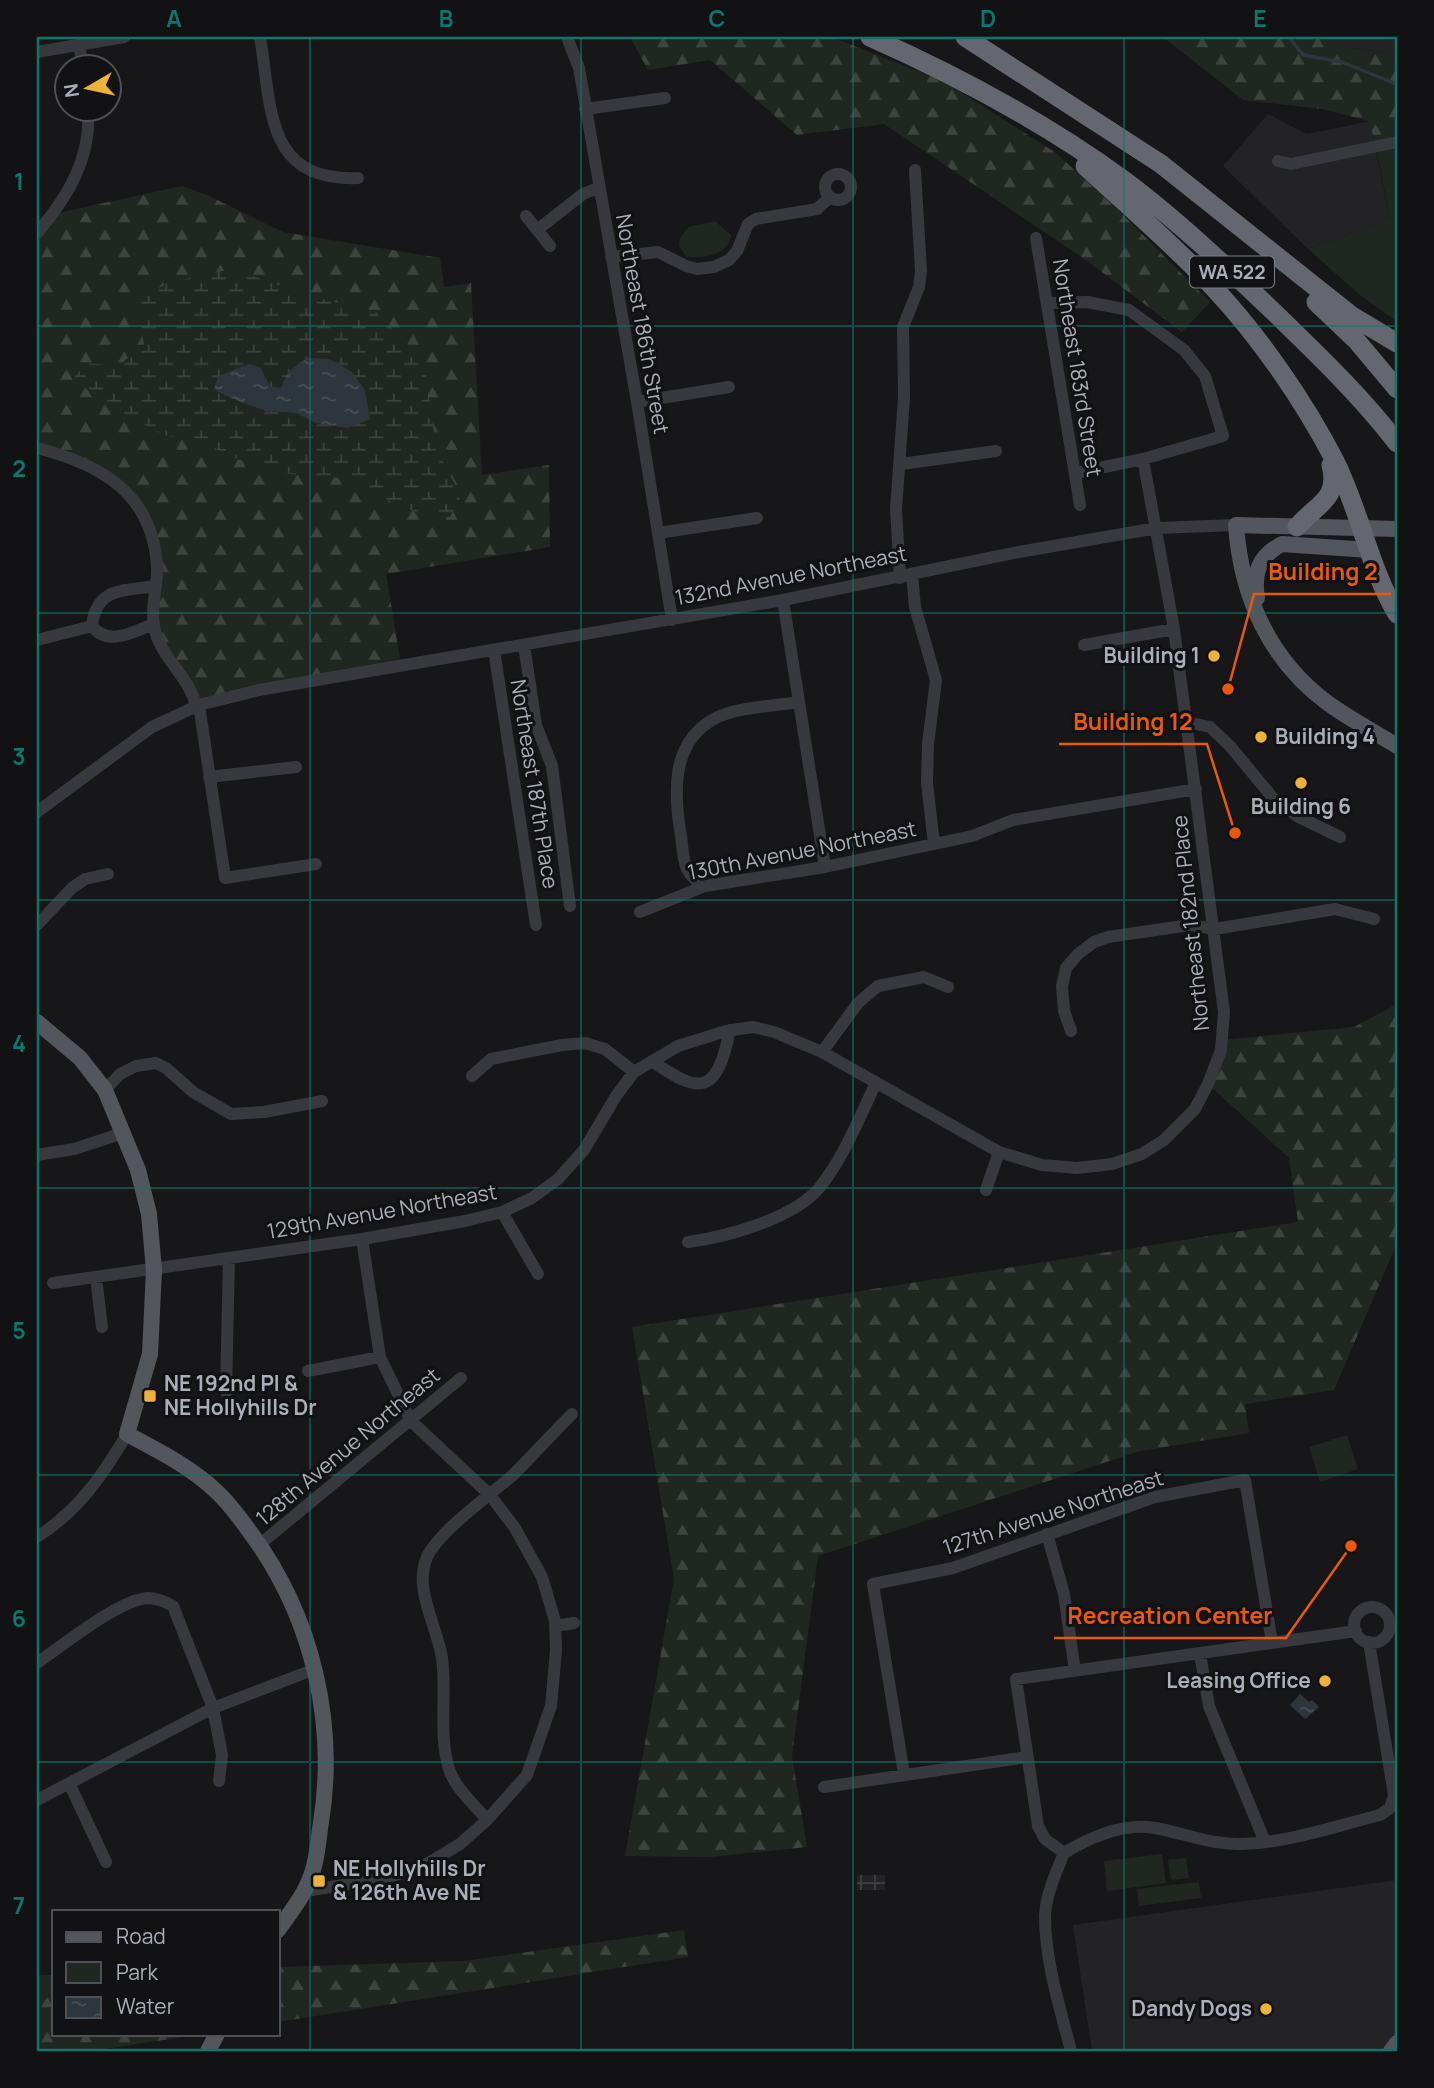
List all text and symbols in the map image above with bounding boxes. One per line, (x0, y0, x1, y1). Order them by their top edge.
text: A (166, 2, 182, 34)
text: B (439, 2, 453, 34)
text: C (709, 2, 726, 34)
text: D (980, 2, 996, 34)
text: E (1253, 2, 1267, 34)
north arrow (52, 52, 122, 122)
text: N (57, 82, 85, 99)
text: 1 (14, 165, 24, 197)
street label: Northeast 186th Street (610, 212, 676, 436)
road number: WA 522 (1190, 256, 1274, 288)
street label: Northeast 183rd Street (1047, 257, 1109, 479)
text: 2 (12, 452, 26, 484)
street label: 132nd Avenue Northeast (673, 539, 909, 611)
callout: Building 2 (1254, 550, 1391, 594)
text: Building 2 (1268, 555, 1378, 587)
place label: Building 1 (1104, 641, 1200, 669)
marker: Building 1 (1206, 648, 1222, 664)
street label: Northeast 187th Place (505, 677, 565, 890)
callout: Building 12 (1059, 700, 1207, 744)
text: Building 12 (1073, 705, 1193, 737)
place label: Building 4 (1275, 722, 1375, 750)
marker: Building 4 (1253, 729, 1269, 745)
text: 3 (12, 740, 26, 772)
marker: Building 6 (1293, 775, 1309, 791)
place label: Building 6 (1251, 792, 1351, 820)
street label: 130th Avenue Northeast (685, 814, 918, 886)
street label: Northeast 182nd Place (1165, 814, 1215, 1032)
text: 4 (12, 1027, 26, 1059)
street label: 129th Avenue Northeast (265, 1177, 499, 1245)
text: 5 (12, 1314, 26, 1346)
street label: 128th Avenue Northeast (250, 1361, 445, 1532)
place label: NE 192nd Pl & NE Hollyhills Dr (164, 1369, 317, 1421)
marker: NE 192nd Pl & NE Hollyhills Dr (142, 1388, 158, 1404)
street label: 127th Avenue Northeast (939, 1463, 1167, 1561)
callout: Recreation Center (1054, 1594, 1286, 1638)
text: Recreation Center (1068, 1599, 1272, 1631)
text: 6 (12, 1602, 26, 1634)
place label: Leasing Office (1166, 1666, 1311, 1694)
marker: Leasing Office (1317, 1673, 1333, 1689)
place label: NE Hollyhills Dr & 126th Ave NE (333, 1854, 486, 1906)
marker: NE Hollyhills Dr & 126th Ave NE (311, 1873, 327, 1889)
text: 7 (13, 1889, 25, 1921)
legend (52, 1910, 280, 2036)
text: Road (116, 1922, 166, 1950)
text: Park (116, 1958, 158, 1986)
text: Water (116, 1992, 175, 2020)
place label: Dandy Dogs (1131, 1994, 1252, 2022)
marker: Dandy Dogs (1258, 2001, 1274, 2017)

